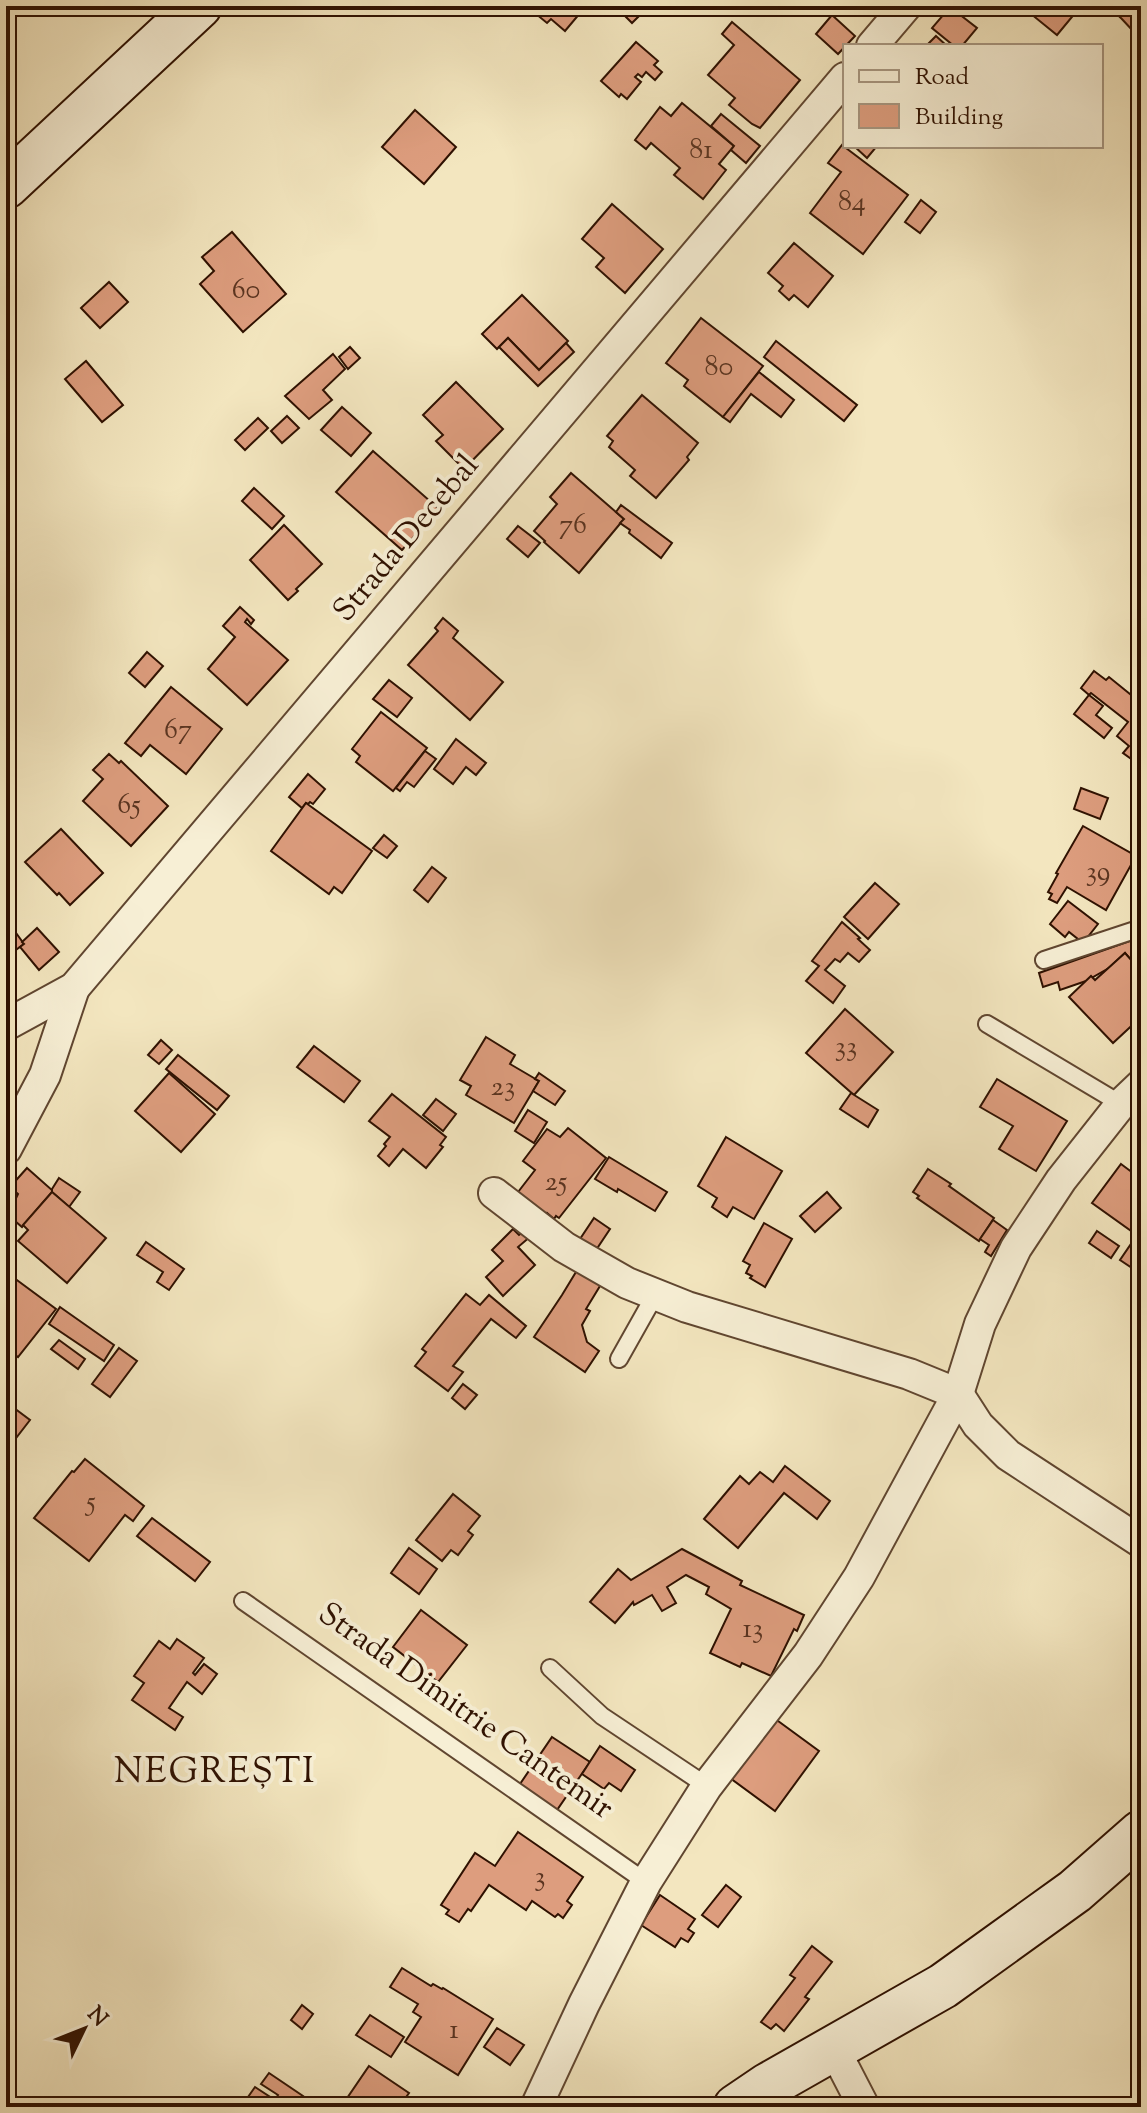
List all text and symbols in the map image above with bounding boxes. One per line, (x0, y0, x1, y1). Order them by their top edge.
legend (843, 44, 1103, 148)
text: Road (915, 61, 969, 95)
text: Building (915, 101, 1004, 135)
house number: 81 (689, 131, 713, 171)
house number: 84 (838, 183, 866, 223)
house number: 60 (232, 271, 260, 311)
house number: 80 (705, 348, 733, 388)
street label: Strada Decebal (323, 445, 491, 633)
house number: 76 (559, 506, 587, 546)
house number: 67 (164, 711, 192, 751)
house number: 65 (117, 786, 141, 826)
house number: 39 (1086, 853, 1110, 893)
house number: 33 (835, 1028, 857, 1068)
house number: 23 (491, 1068, 515, 1108)
house number: 25 (545, 1163, 568, 1203)
house number: 5 (84, 1483, 96, 1523)
street label: Strada Dimitrie Cantemir (308, 1592, 622, 1832)
house number: 13 (743, 1610, 763, 1650)
district label: NEGREȘTI (114, 1747, 316, 1799)
house number: 3 (534, 1858, 546, 1898)
north arrow (44, 1989, 124, 2069)
text: N (79, 2000, 114, 2035)
house number: 1 (449, 2011, 459, 2051)

